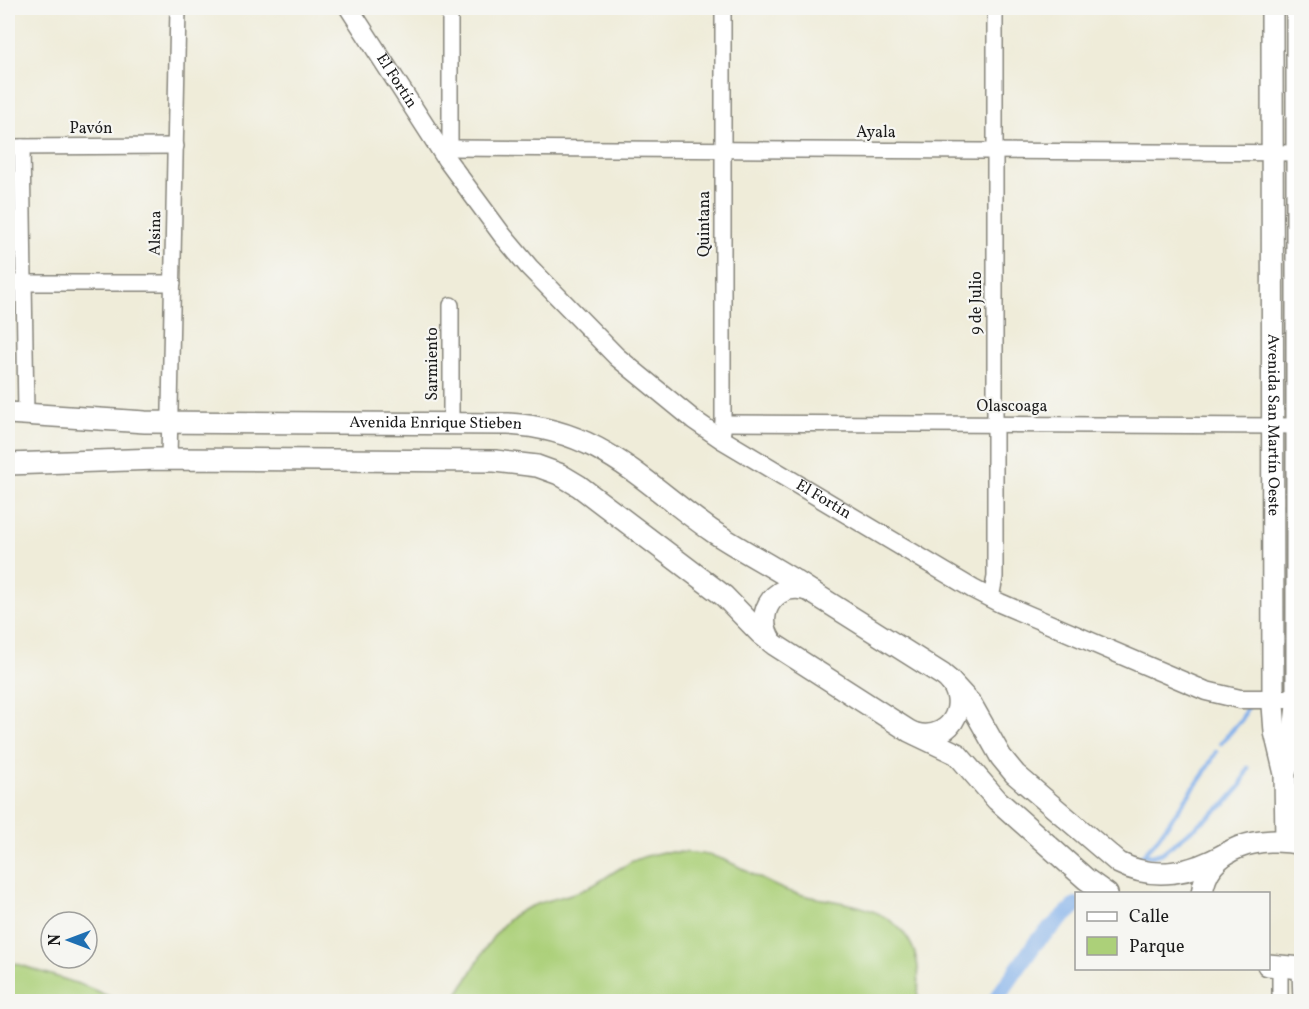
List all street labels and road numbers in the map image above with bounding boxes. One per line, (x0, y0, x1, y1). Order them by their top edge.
street label: El Fortín (370, 49, 422, 113)
street label: Pavón (69, 118, 113, 140)
street label: Ayala (856, 122, 896, 144)
street label: Quintana (694, 191, 716, 257)
street label: Alsina (145, 210, 167, 256)
street label: 9 de Julio (966, 271, 988, 335)
street label: Sarmiento (422, 327, 444, 401)
street label: Avenida San Martín Oeste (1261, 334, 1284, 516)
street label: Olascoaga (976, 396, 1048, 418)
street label: Avenida Enrique Stieben (349, 412, 523, 436)
street label: El Fortín (791, 475, 855, 525)

